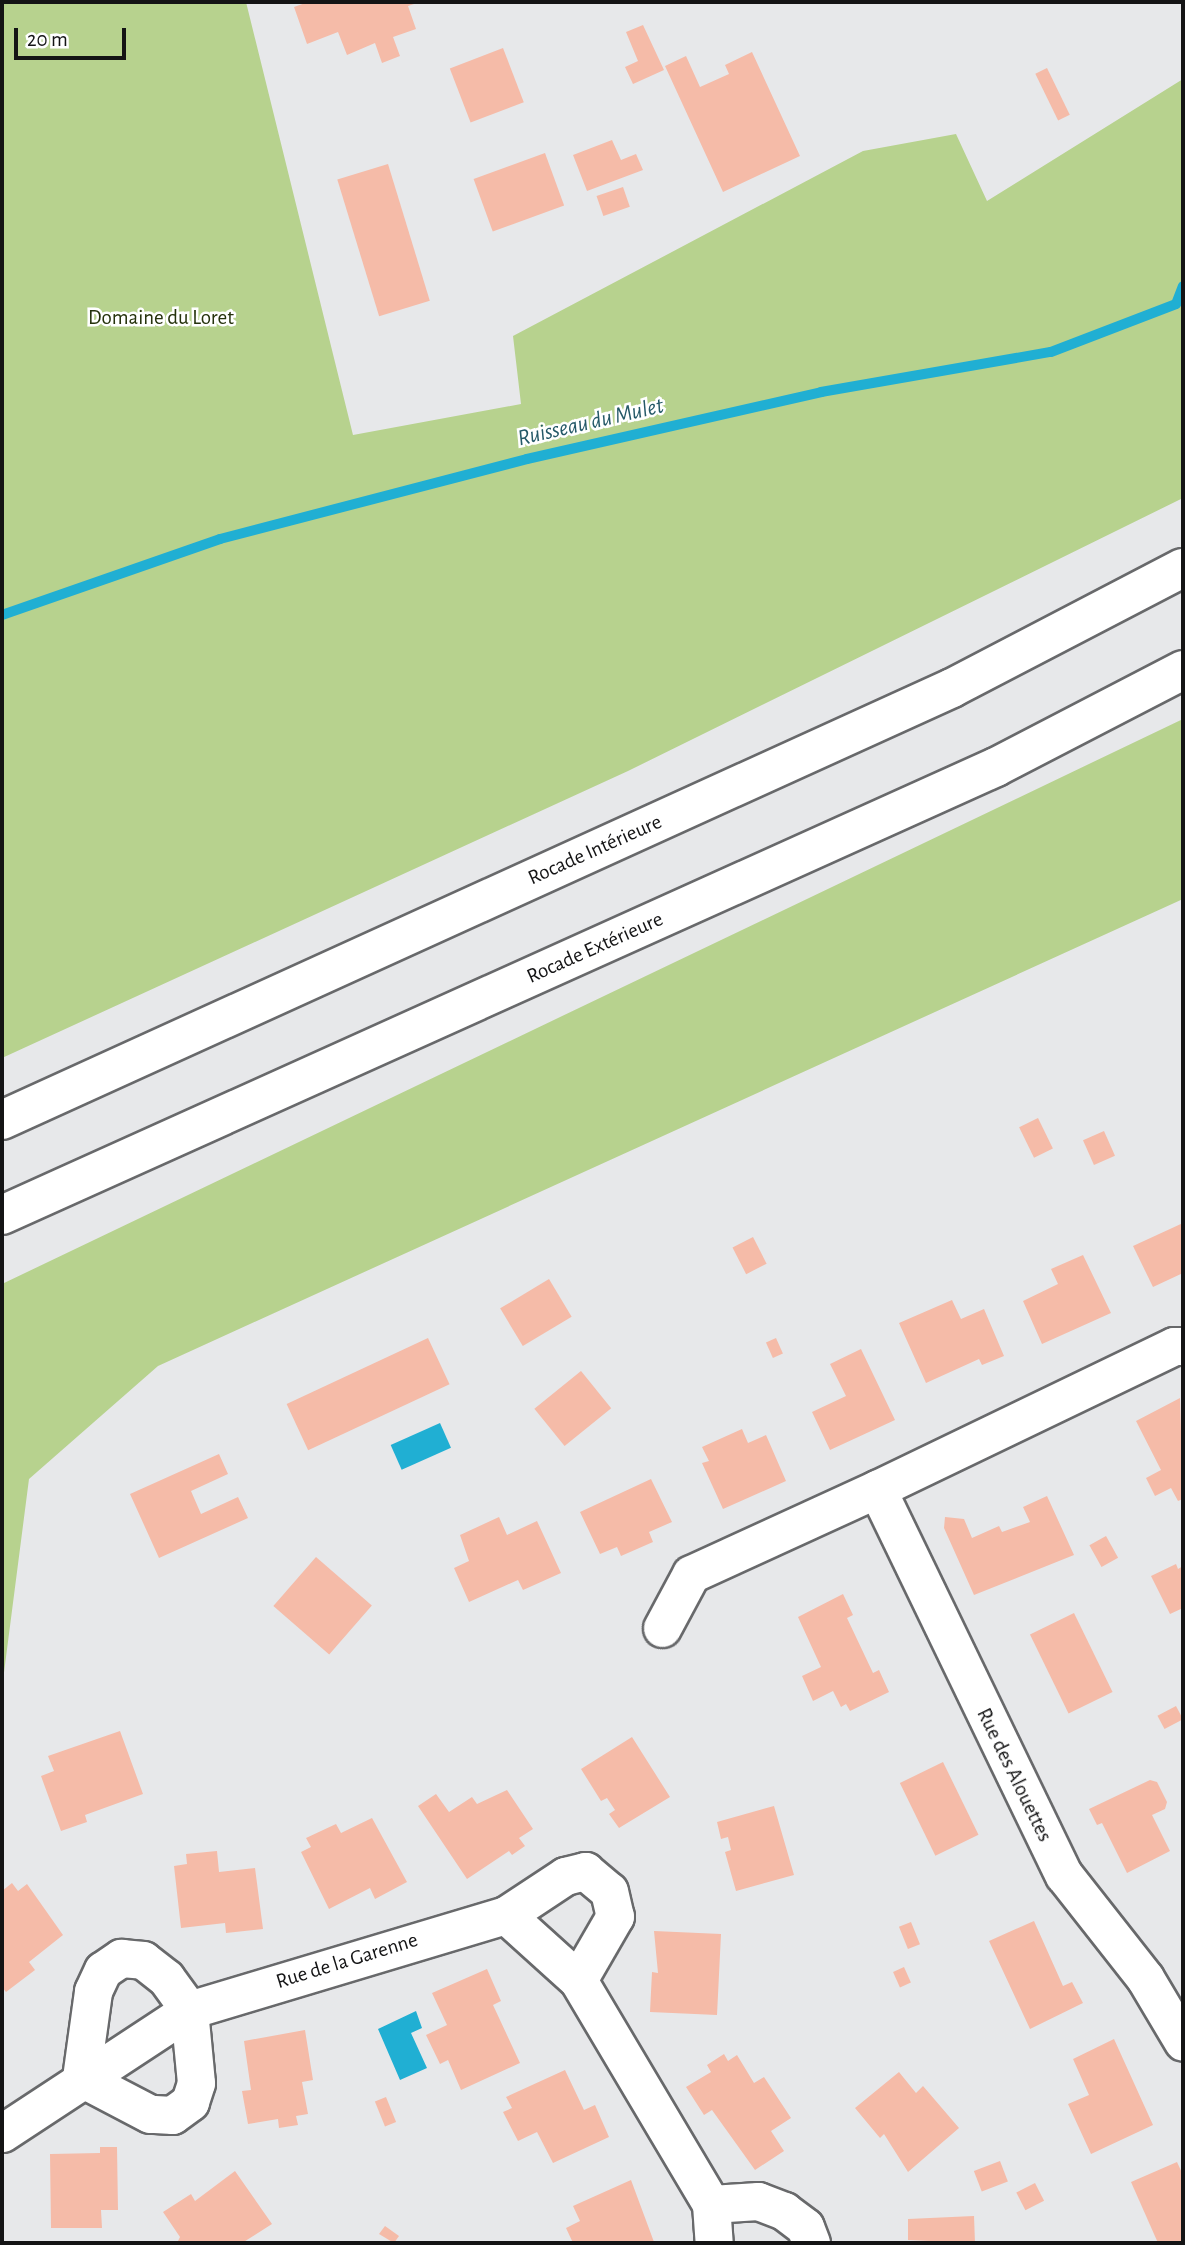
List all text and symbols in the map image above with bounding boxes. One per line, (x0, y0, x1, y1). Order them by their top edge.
scale bar (18, 14, 130, 58)
text: 20 m (27, 29, 68, 50)
park label: Domaine du Loret (88, 305, 234, 331)
water label: Ruisseau du Mulet (515, 393, 667, 453)
street label: Rocade Intérieure (524, 809, 666, 891)
street label: Rocade Extérieure (523, 907, 667, 989)
street label: Rue des Alouettes (971, 1704, 1057, 1846)
street label: Rue de la Garenne (273, 1927, 421, 1995)

